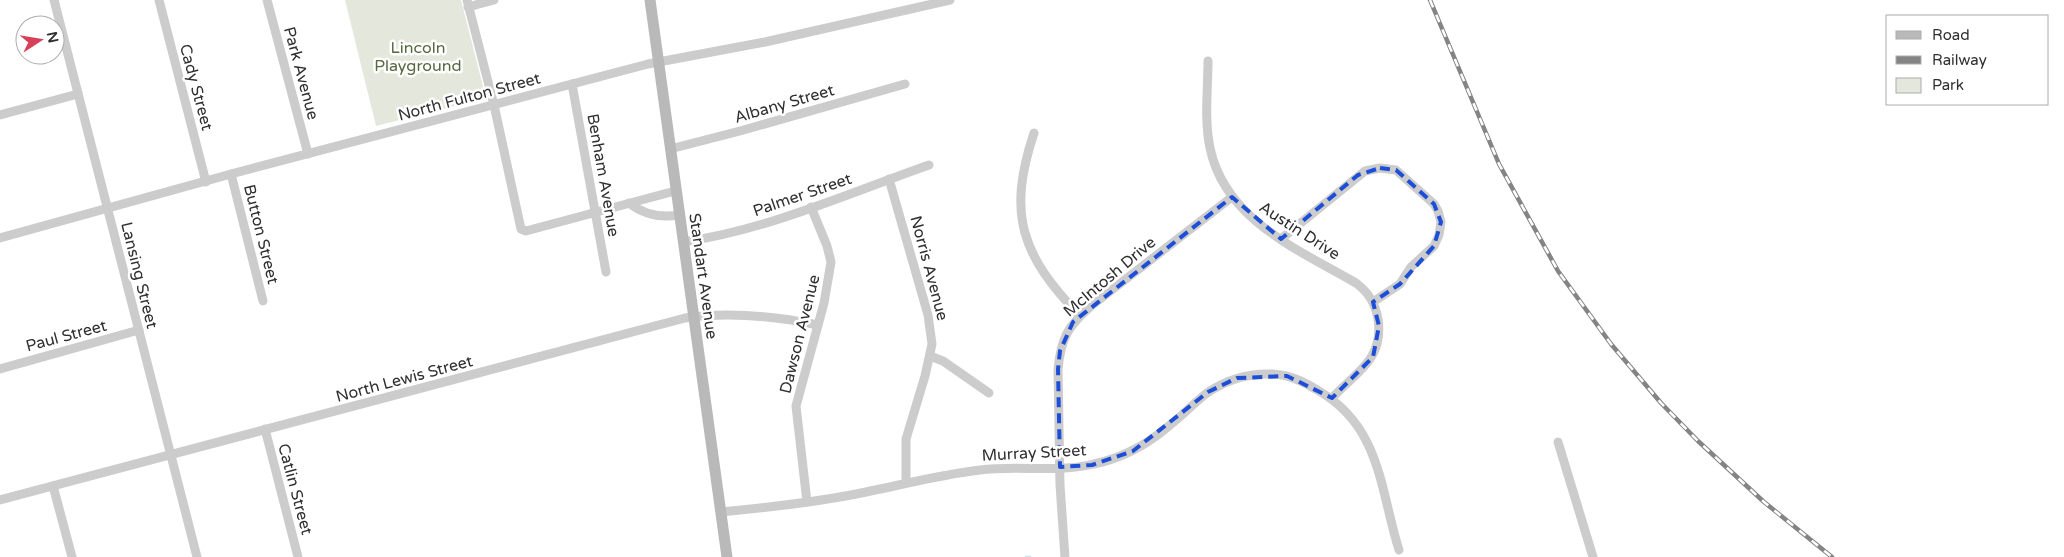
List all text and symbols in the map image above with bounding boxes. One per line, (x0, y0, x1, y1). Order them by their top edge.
north arrow (15, 15, 65, 65)
legend (1886, 15, 2049, 105)
street label: Park Avenue (279, 24, 323, 122)
text: Road (1932, 26, 1970, 44)
text: N (43, 30, 62, 45)
park label: Lincoln Playground (374, 38, 462, 76)
street label: Cady Street (175, 42, 217, 133)
text: Railway (1932, 51, 1987, 69)
street label: North Fulton Street (396, 68, 543, 126)
text: Park (1932, 76, 1964, 94)
street label: Albany Street (732, 80, 837, 128)
street label: Benham Avenue (582, 112, 624, 238)
street label: Palmer Street (750, 169, 854, 221)
street label: Button Street (239, 182, 283, 286)
street label: Austin Drive (1255, 197, 1344, 264)
street label: Standart Avenue (684, 212, 722, 340)
street label: Norris Avenue (905, 214, 953, 323)
street label: Lansing Street (116, 220, 162, 331)
street label: McIntosh Drive (1059, 232, 1160, 321)
street label: Dawson Avenue (776, 273, 824, 396)
street label: Paul Street (24, 316, 109, 356)
street label: North Lewis Street (334, 351, 475, 407)
street label: Murray Street (981, 440, 1087, 466)
street label: Catlin Street (273, 441, 317, 537)

